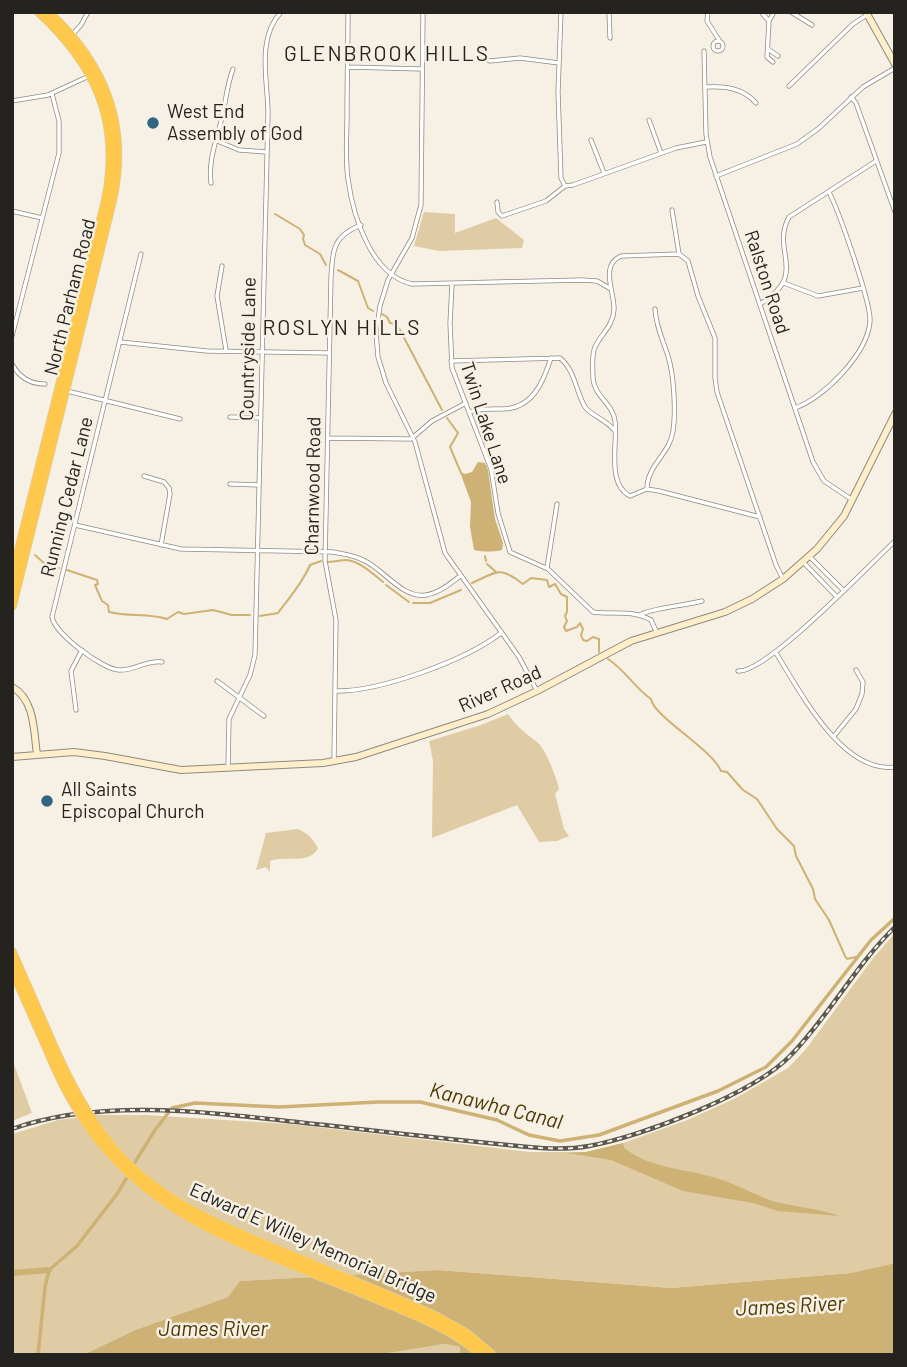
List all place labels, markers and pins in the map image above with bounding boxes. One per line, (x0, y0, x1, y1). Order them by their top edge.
place label: West End Assembly of God (167, 101, 303, 145)
marker: West End Assembly of God (145, 115, 161, 131)
place label: All Saints Episcopal Church (61, 779, 204, 823)
marker: All Saints Episcopal Church (39, 793, 55, 809)

